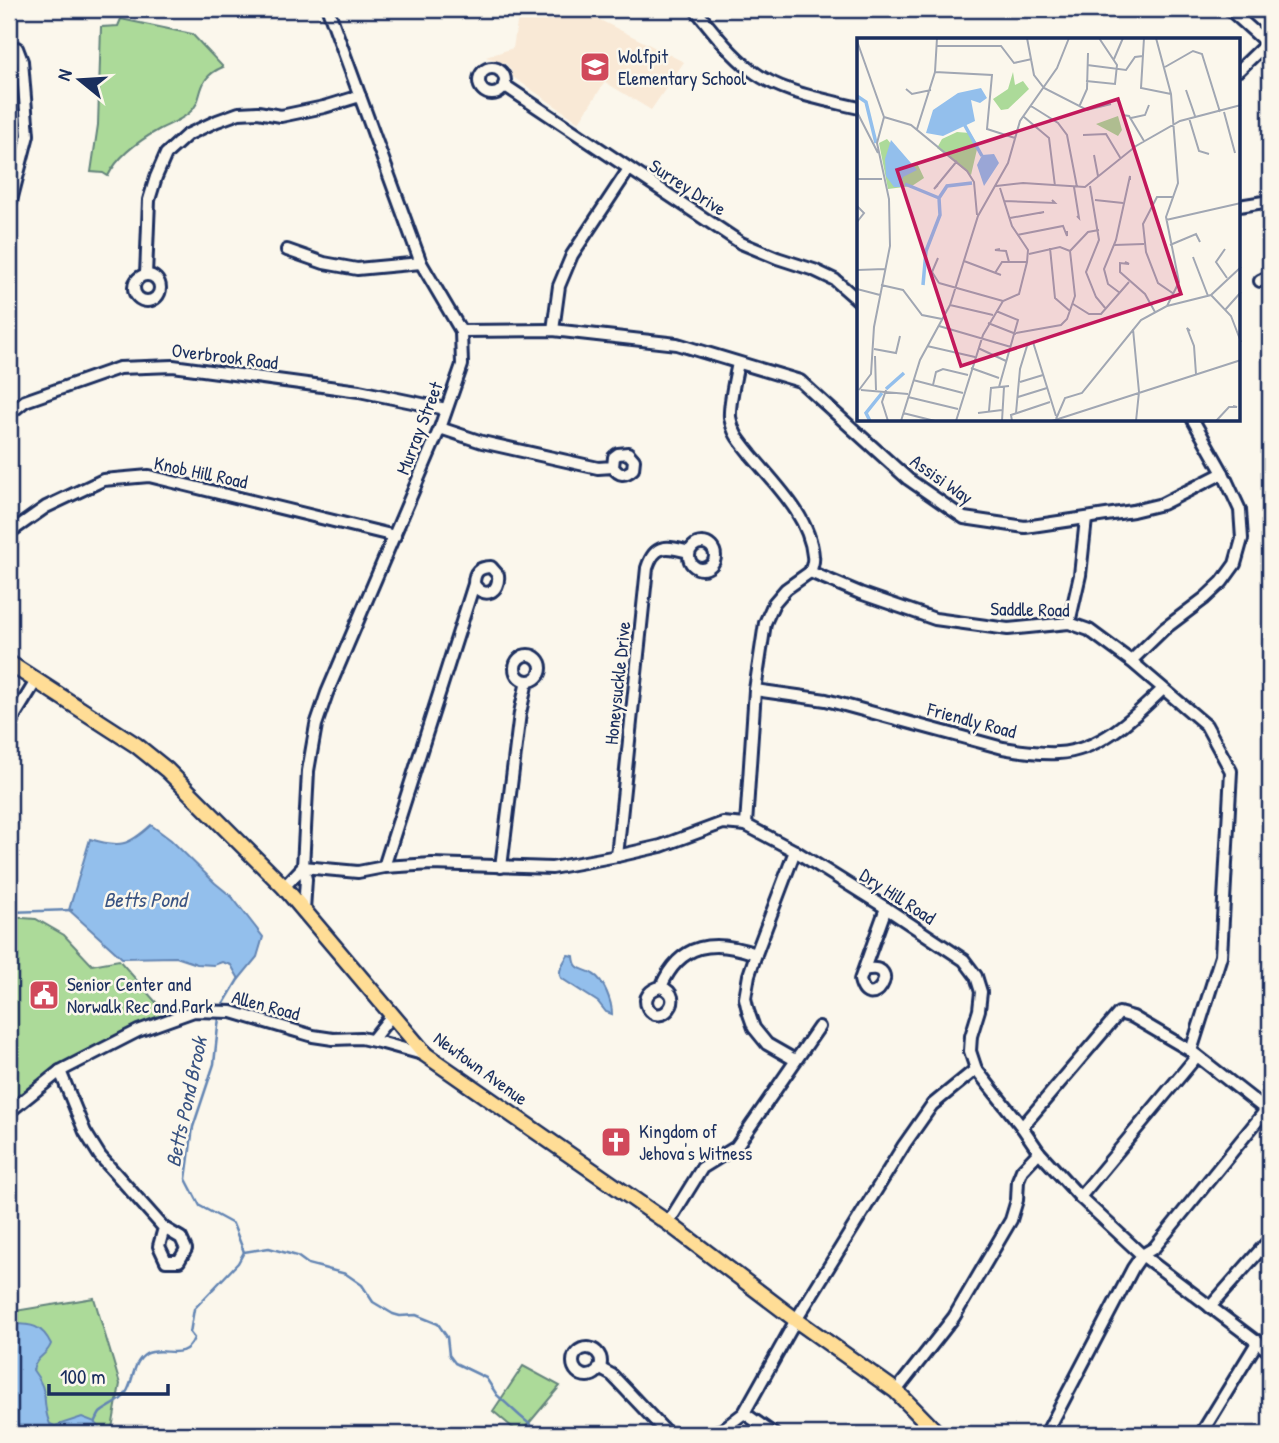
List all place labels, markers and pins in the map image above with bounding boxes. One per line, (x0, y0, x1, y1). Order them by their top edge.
place label: Wolfpit Elementary School (618, 43, 747, 91)
school or university icon: Wolfpit Elementary School (578, 50, 612, 84)
place label: Senior Center and Norwalk Rec and Park (67, 971, 213, 1019)
public building icon: Senior Center and Norwalk Rec and Park (27, 978, 61, 1012)
place label: Kingdom of Jehova's Witness (639, 1118, 752, 1166)
church icon: Kingdom of Jehova's Witness (599, 1125, 633, 1159)

